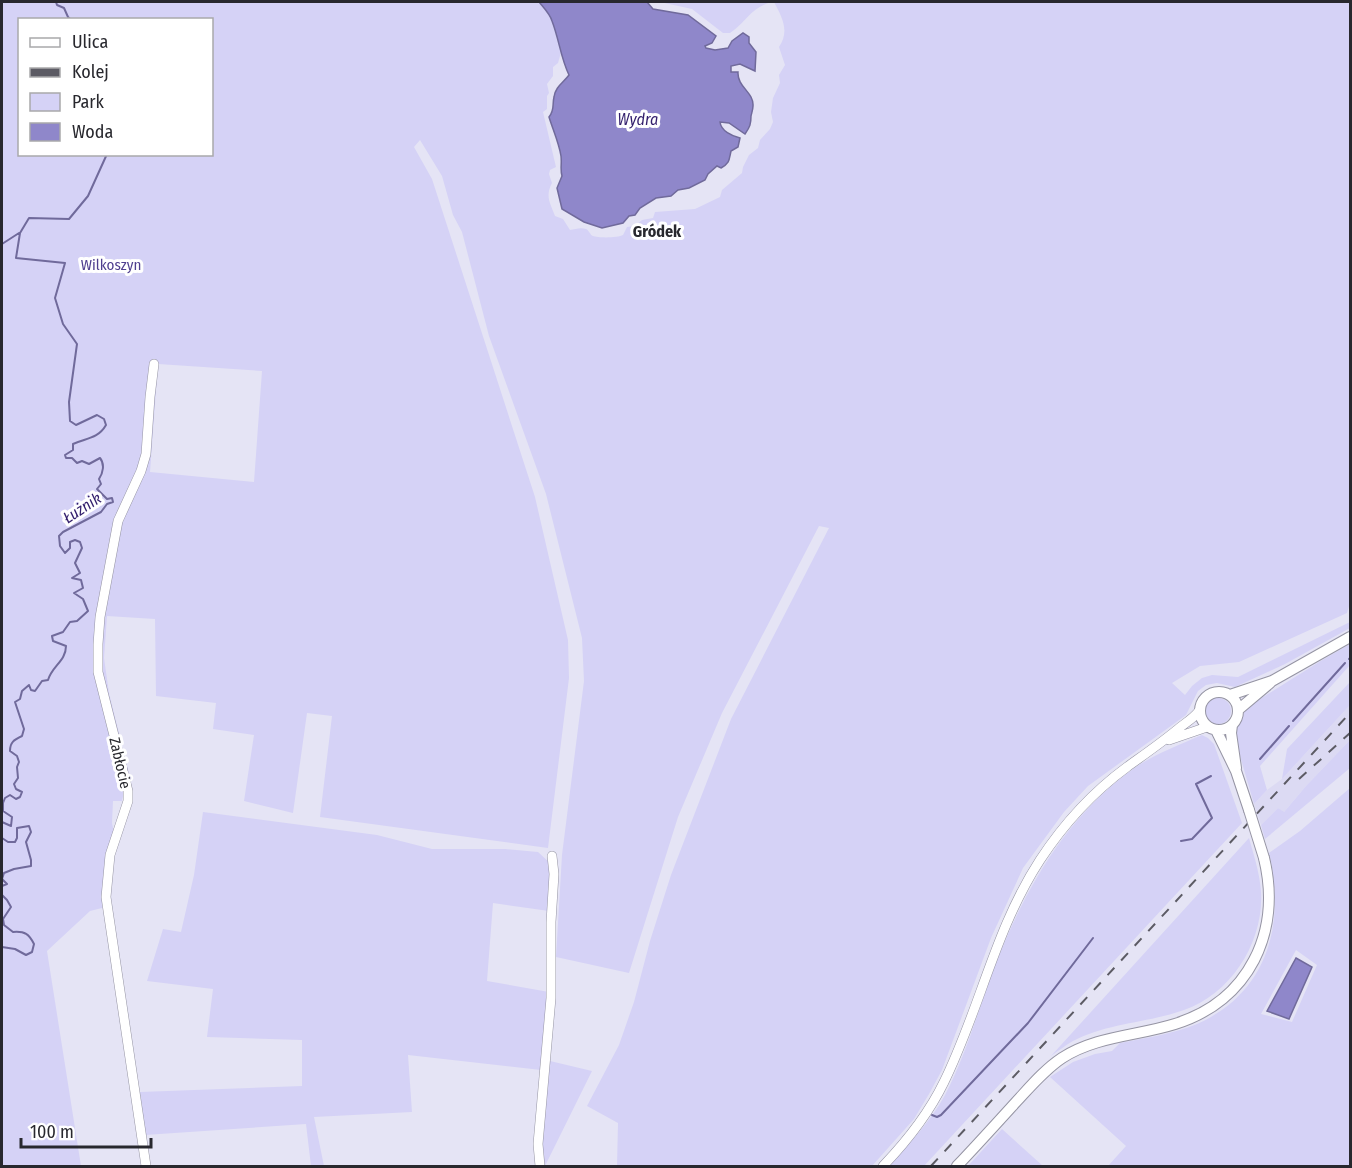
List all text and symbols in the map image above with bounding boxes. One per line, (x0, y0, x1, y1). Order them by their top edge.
legend (18, 18, 213, 156)
text: Ulica (72, 31, 108, 53)
text: Kolej (72, 61, 109, 83)
text: Park (72, 91, 105, 113)
water label: Wydra (618, 110, 658, 129)
text: Woda (72, 121, 113, 143)
district label: Gródek (633, 222, 682, 241)
park label: Wilkoszyn (81, 256, 141, 274)
water label: Łużnik (59, 489, 105, 527)
street label: Zabłocie (105, 736, 135, 790)
scale bar (21, 1111, 152, 1149)
text: 100 m (30, 1121, 74, 1143)

